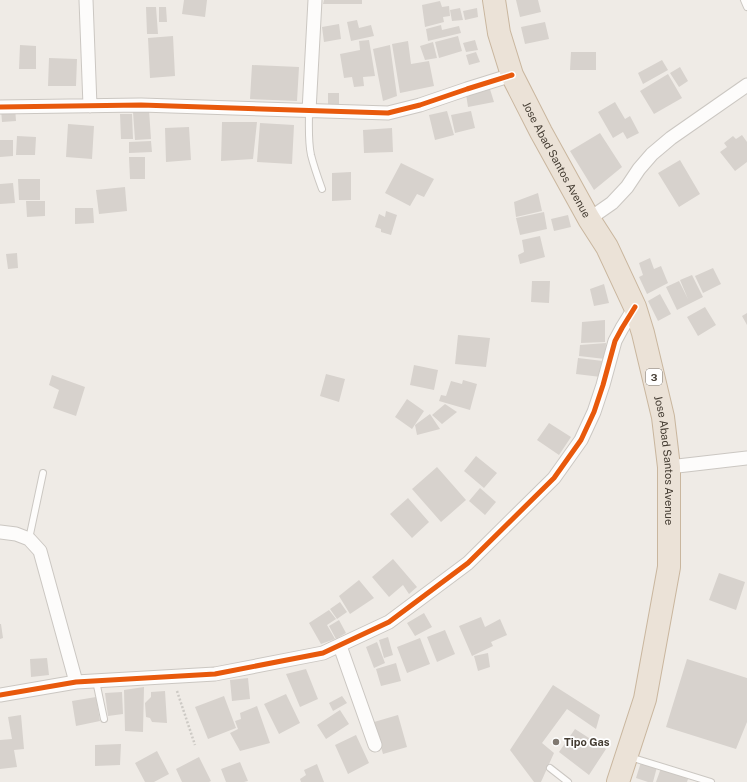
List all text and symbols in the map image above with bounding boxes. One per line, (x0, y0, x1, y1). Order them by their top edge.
street label: Jose Abad Santos Avenue (520, 99, 593, 220)
road number: 3 (646, 369, 662, 385)
street label: Jose Abad Santos Avenue (652, 394, 675, 525)
place label: Tipo Gas (564, 736, 610, 748)
marker: Tipo Gas (551, 737, 561, 747)

